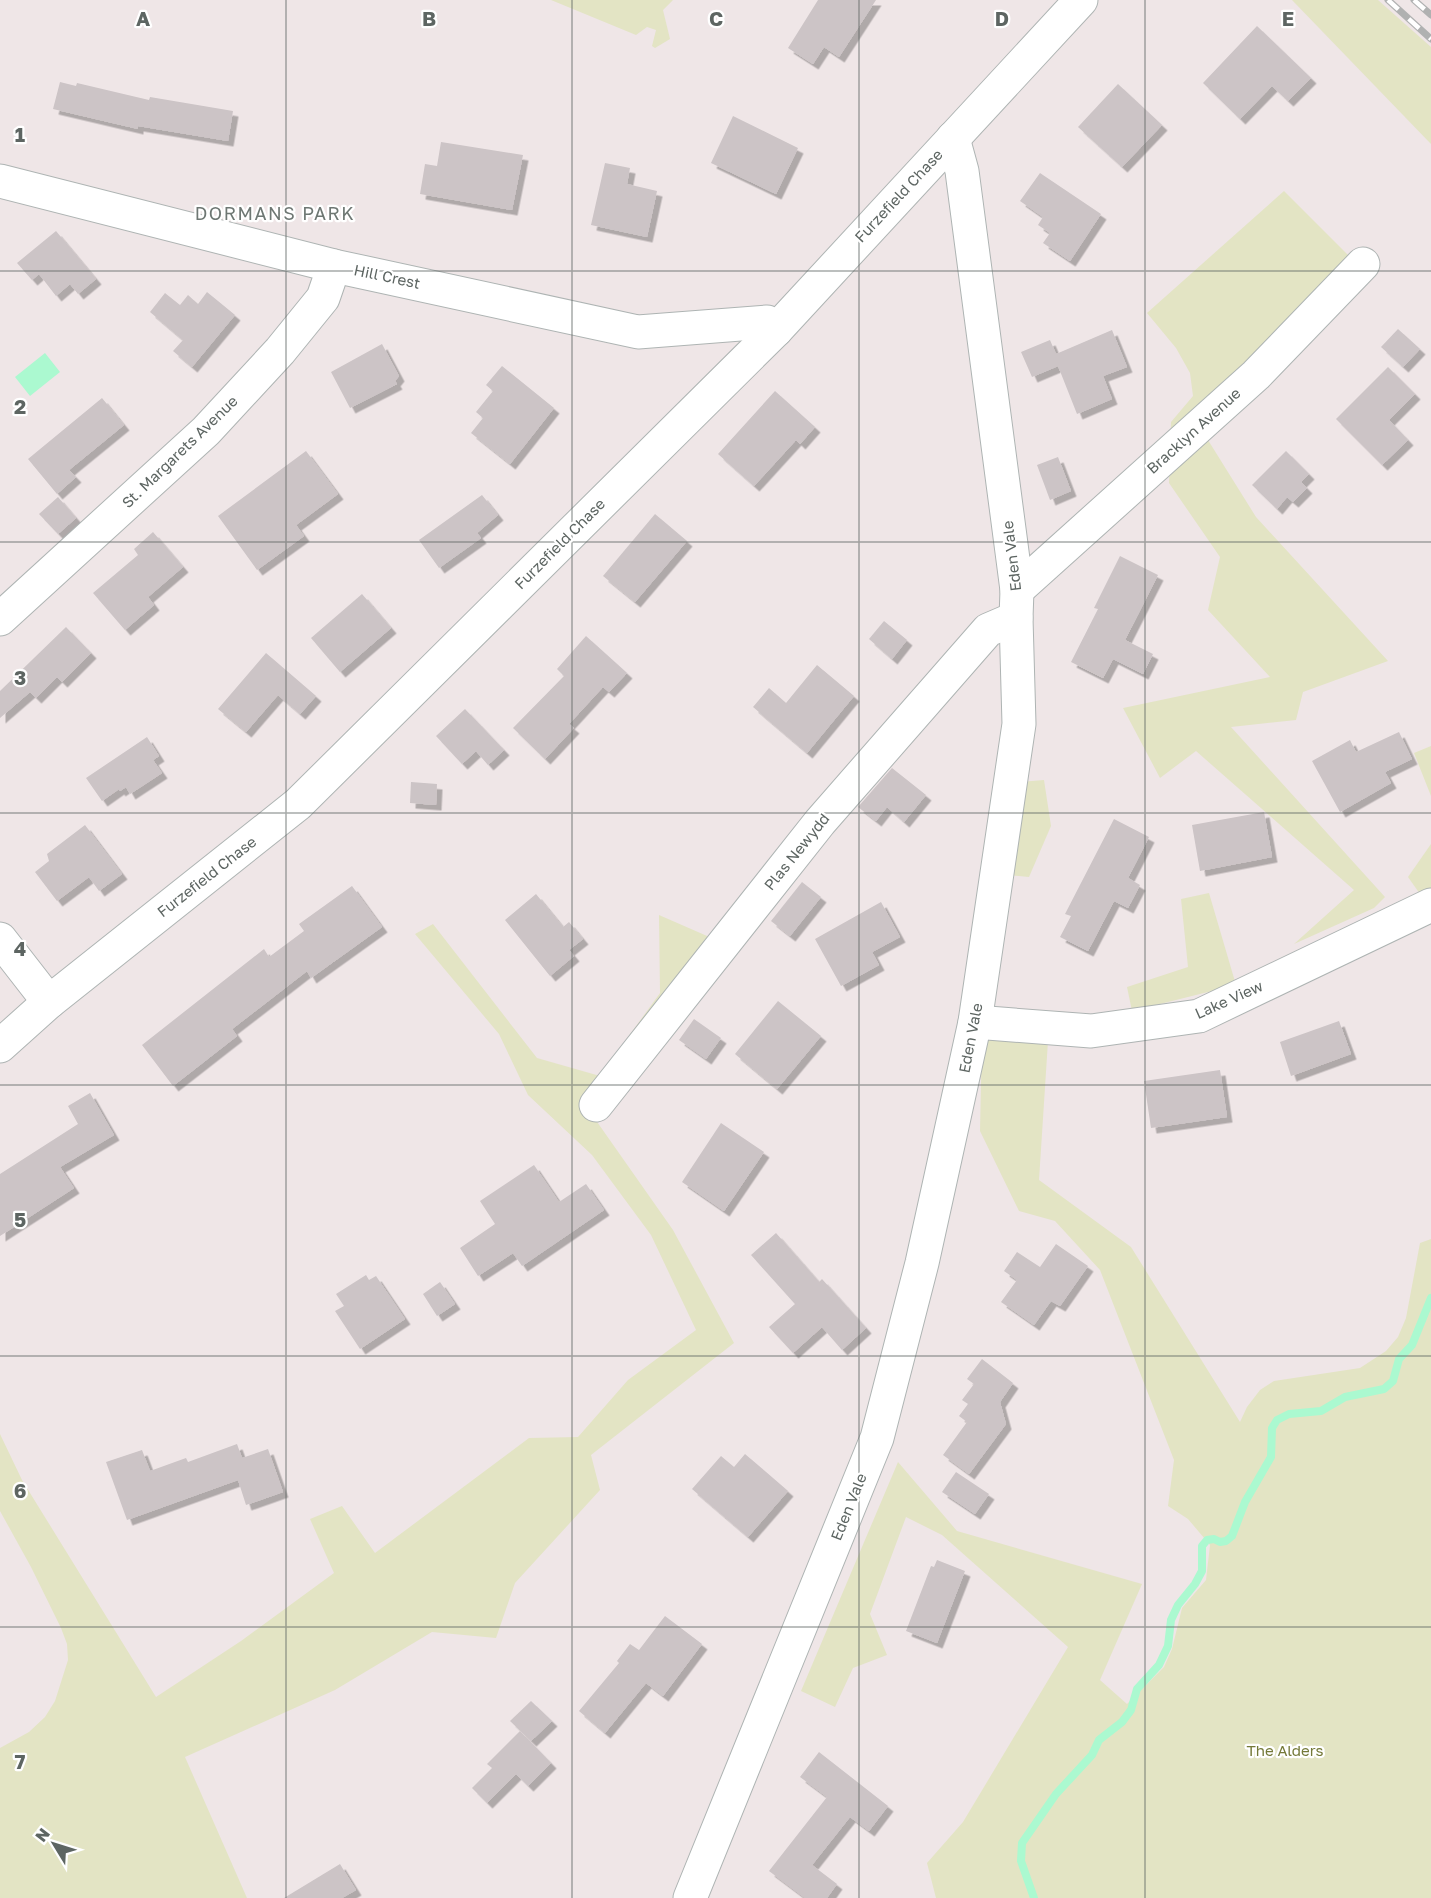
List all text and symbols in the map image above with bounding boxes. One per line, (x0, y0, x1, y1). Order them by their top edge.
text: A (136, 6, 150, 30)
text: B (422, 6, 436, 30)
text: C (709, 6, 723, 30)
text: D (995, 6, 1009, 30)
text: E (1282, 6, 1294, 30)
text: 1 (15, 122, 25, 146)
street label: Furzefield Chase (851, 145, 946, 246)
district label: DORMANS PARK (195, 202, 355, 224)
street label: Hill Crest (352, 260, 422, 292)
street label: Bracklyn Avenue (1143, 383, 1244, 477)
street label: St. Margarets Avenue (118, 391, 241, 511)
text: 2 (14, 394, 26, 418)
street label: Furzefield Chase (510, 494, 608, 592)
street label: Eden Vale (998, 520, 1024, 592)
text: 3 (14, 665, 26, 689)
street label: Plas Newydd (760, 809, 833, 893)
street label: Furzefield Chase (153, 832, 260, 920)
text: 4 (14, 936, 26, 960)
street label: Lake View (1192, 976, 1265, 1022)
street label: Eden Vale (954, 1001, 986, 1074)
text: 5 (14, 1207, 26, 1231)
street label: Eden Vale (826, 1470, 870, 1543)
text: 6 (14, 1478, 26, 1502)
park label: The Alders (1246, 1741, 1324, 1759)
text: 7 (15, 1749, 26, 1773)
north arrow (24, 1814, 84, 1874)
text: N (31, 1824, 54, 1846)

